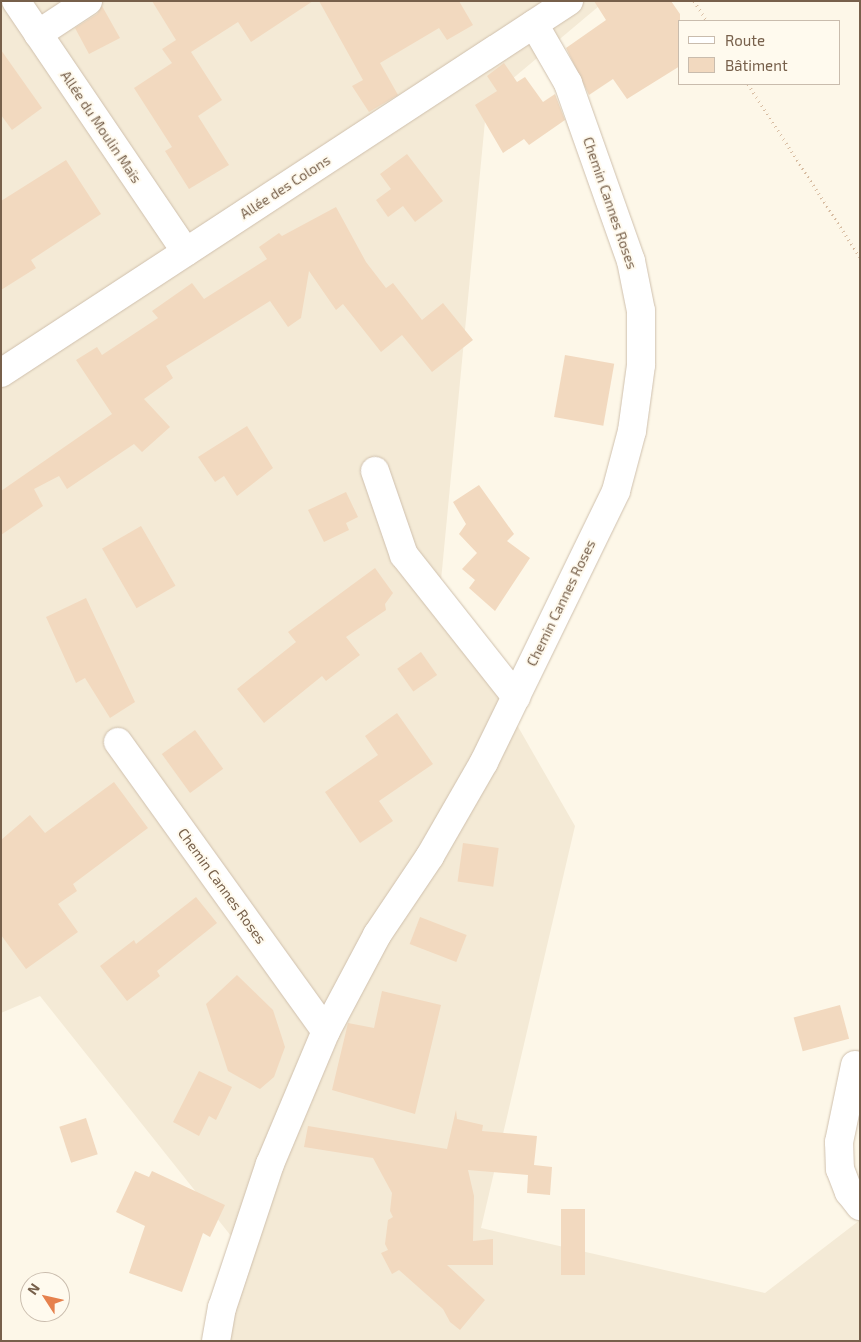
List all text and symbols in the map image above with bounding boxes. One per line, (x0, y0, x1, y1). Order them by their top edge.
legend (678, 20, 841, 85)
text: Route (725, 31, 765, 49)
text: Bâtiment (725, 56, 788, 74)
street label: Allée du Moulin Maïs (57, 68, 145, 186)
street label: Chemin Cannes Roses (579, 135, 641, 271)
street label: Allée des Colons (237, 152, 333, 222)
street label: Chemin Cannes Roses (523, 537, 599, 669)
street label: Chemin Cannes Roses (174, 825, 270, 947)
north arrow (20, 1272, 70, 1322)
text: N (23, 1280, 43, 1298)

